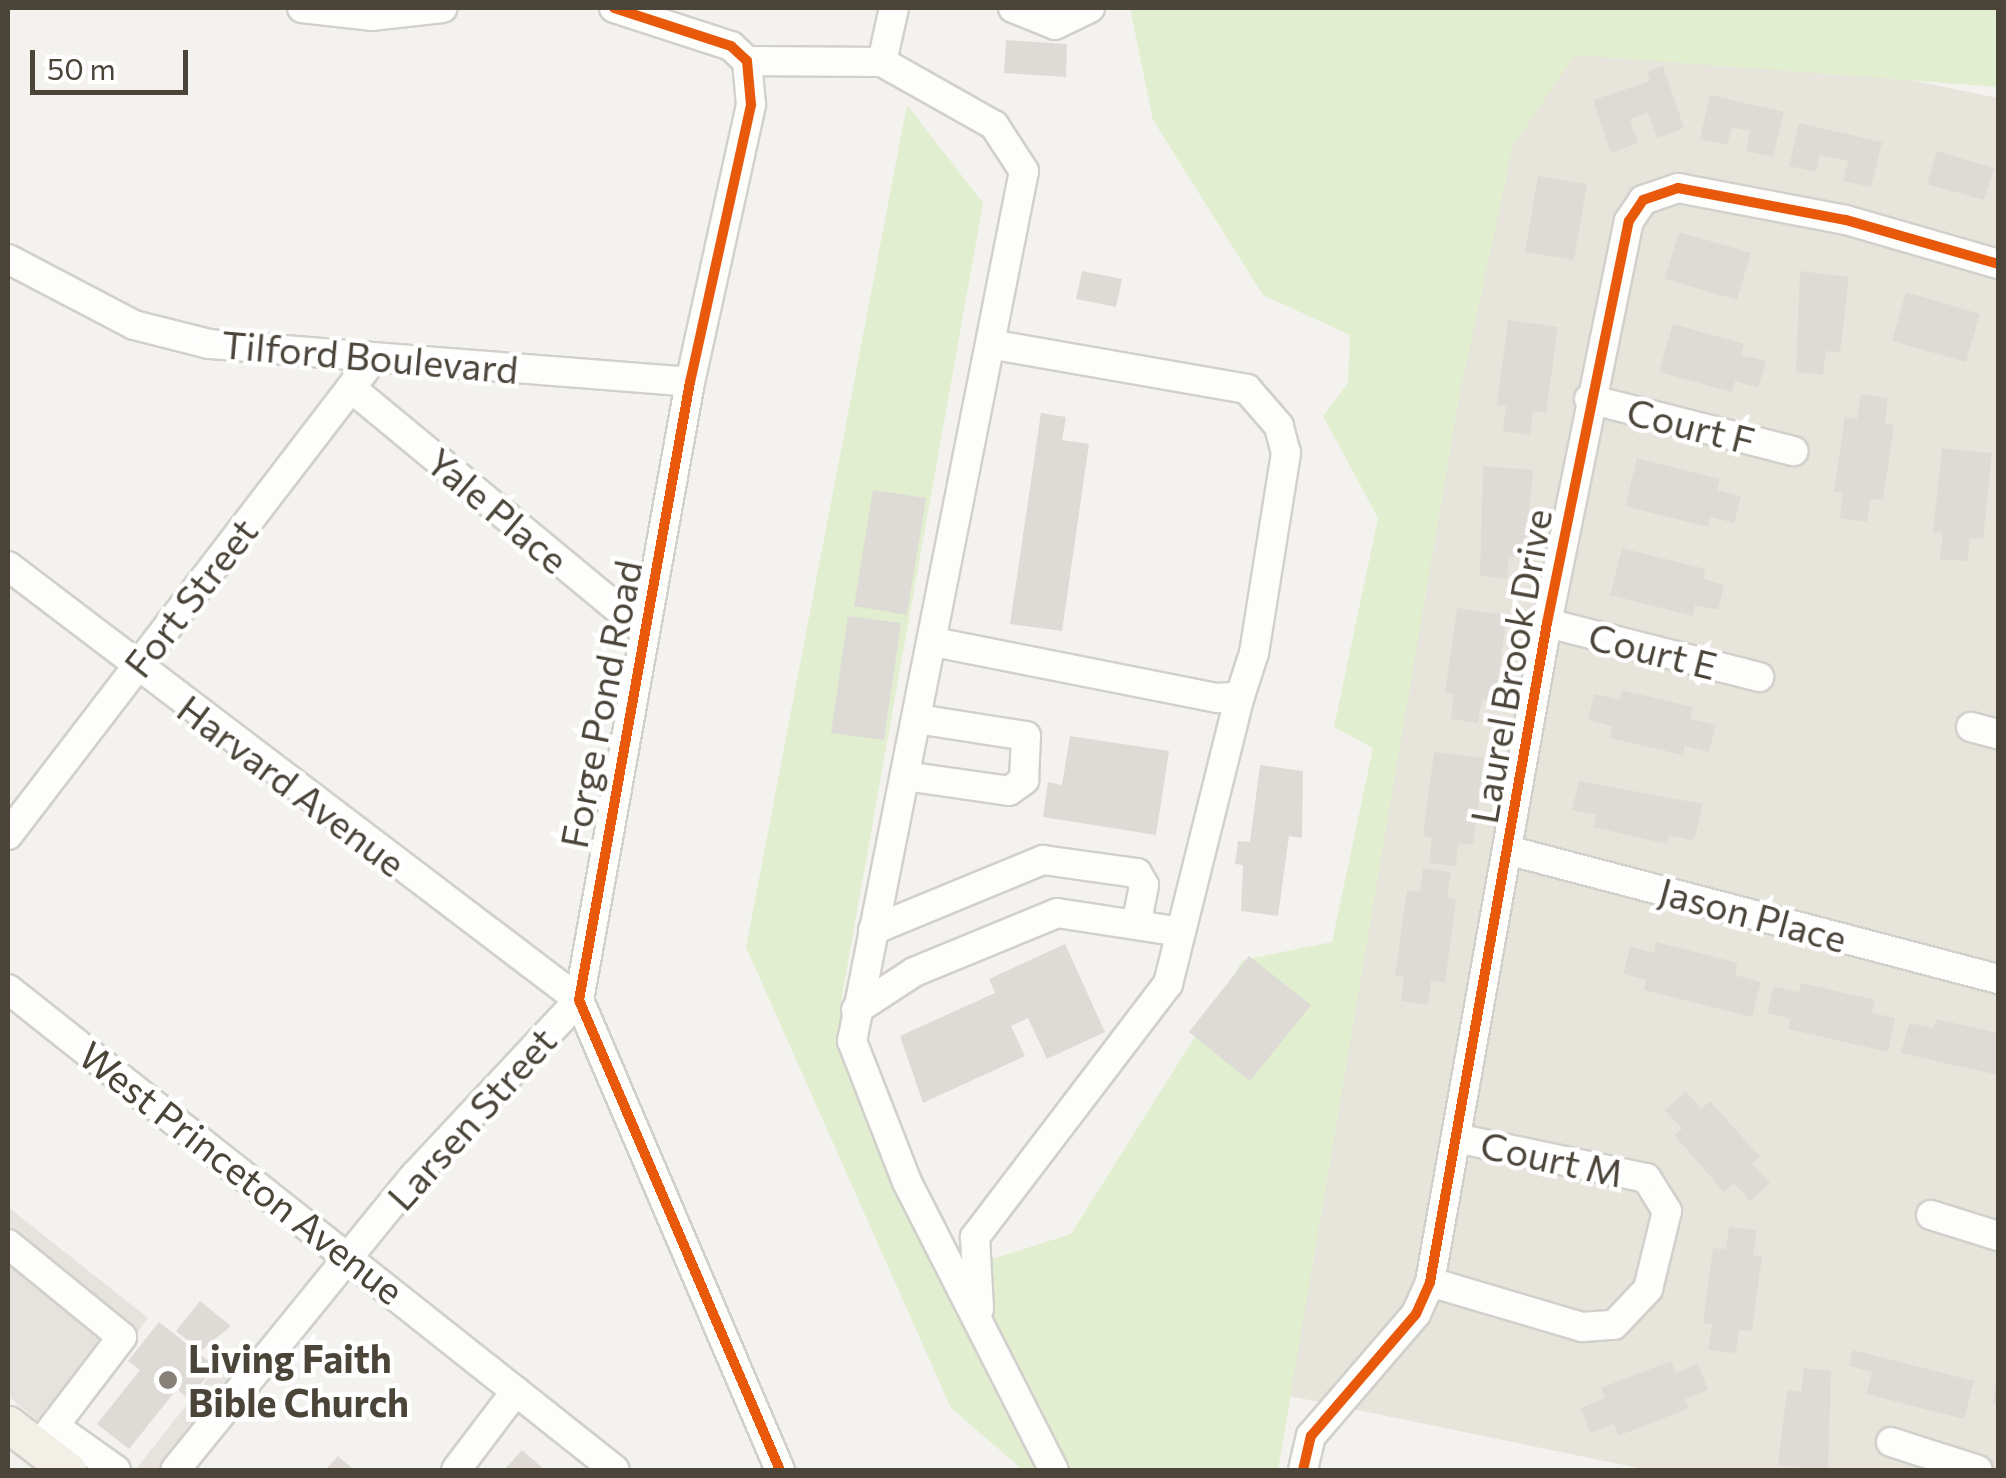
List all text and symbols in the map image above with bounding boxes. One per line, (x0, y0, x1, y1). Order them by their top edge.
scale bar (35, 30, 192, 92)
text: 50 m (47, 49, 116, 86)
street label: Tilford Boulevard (220, 320, 520, 392)
street label: Court F (1623, 387, 1759, 463)
street label: Yale Place (418, 438, 578, 582)
street label: Laurel Brook Drive (1460, 505, 1560, 827)
street label: Fort Street (114, 508, 266, 686)
street label: Forge Pond Road (550, 556, 650, 852)
street label: Court E (1584, 612, 1722, 688)
street label: Harvard Avenue (169, 685, 415, 885)
street label: Jason Place (1654, 867, 1852, 961)
street label: Larsen Street (377, 1017, 565, 1219)
street label: West Princeton Avenue (71, 1031, 413, 1313)
street label: Court M (1477, 1121, 1627, 1195)
place label: Living Faith Bible Church (188, 1335, 409, 1425)
marker: Living Faith Bible Church (157, 1369, 179, 1391)

